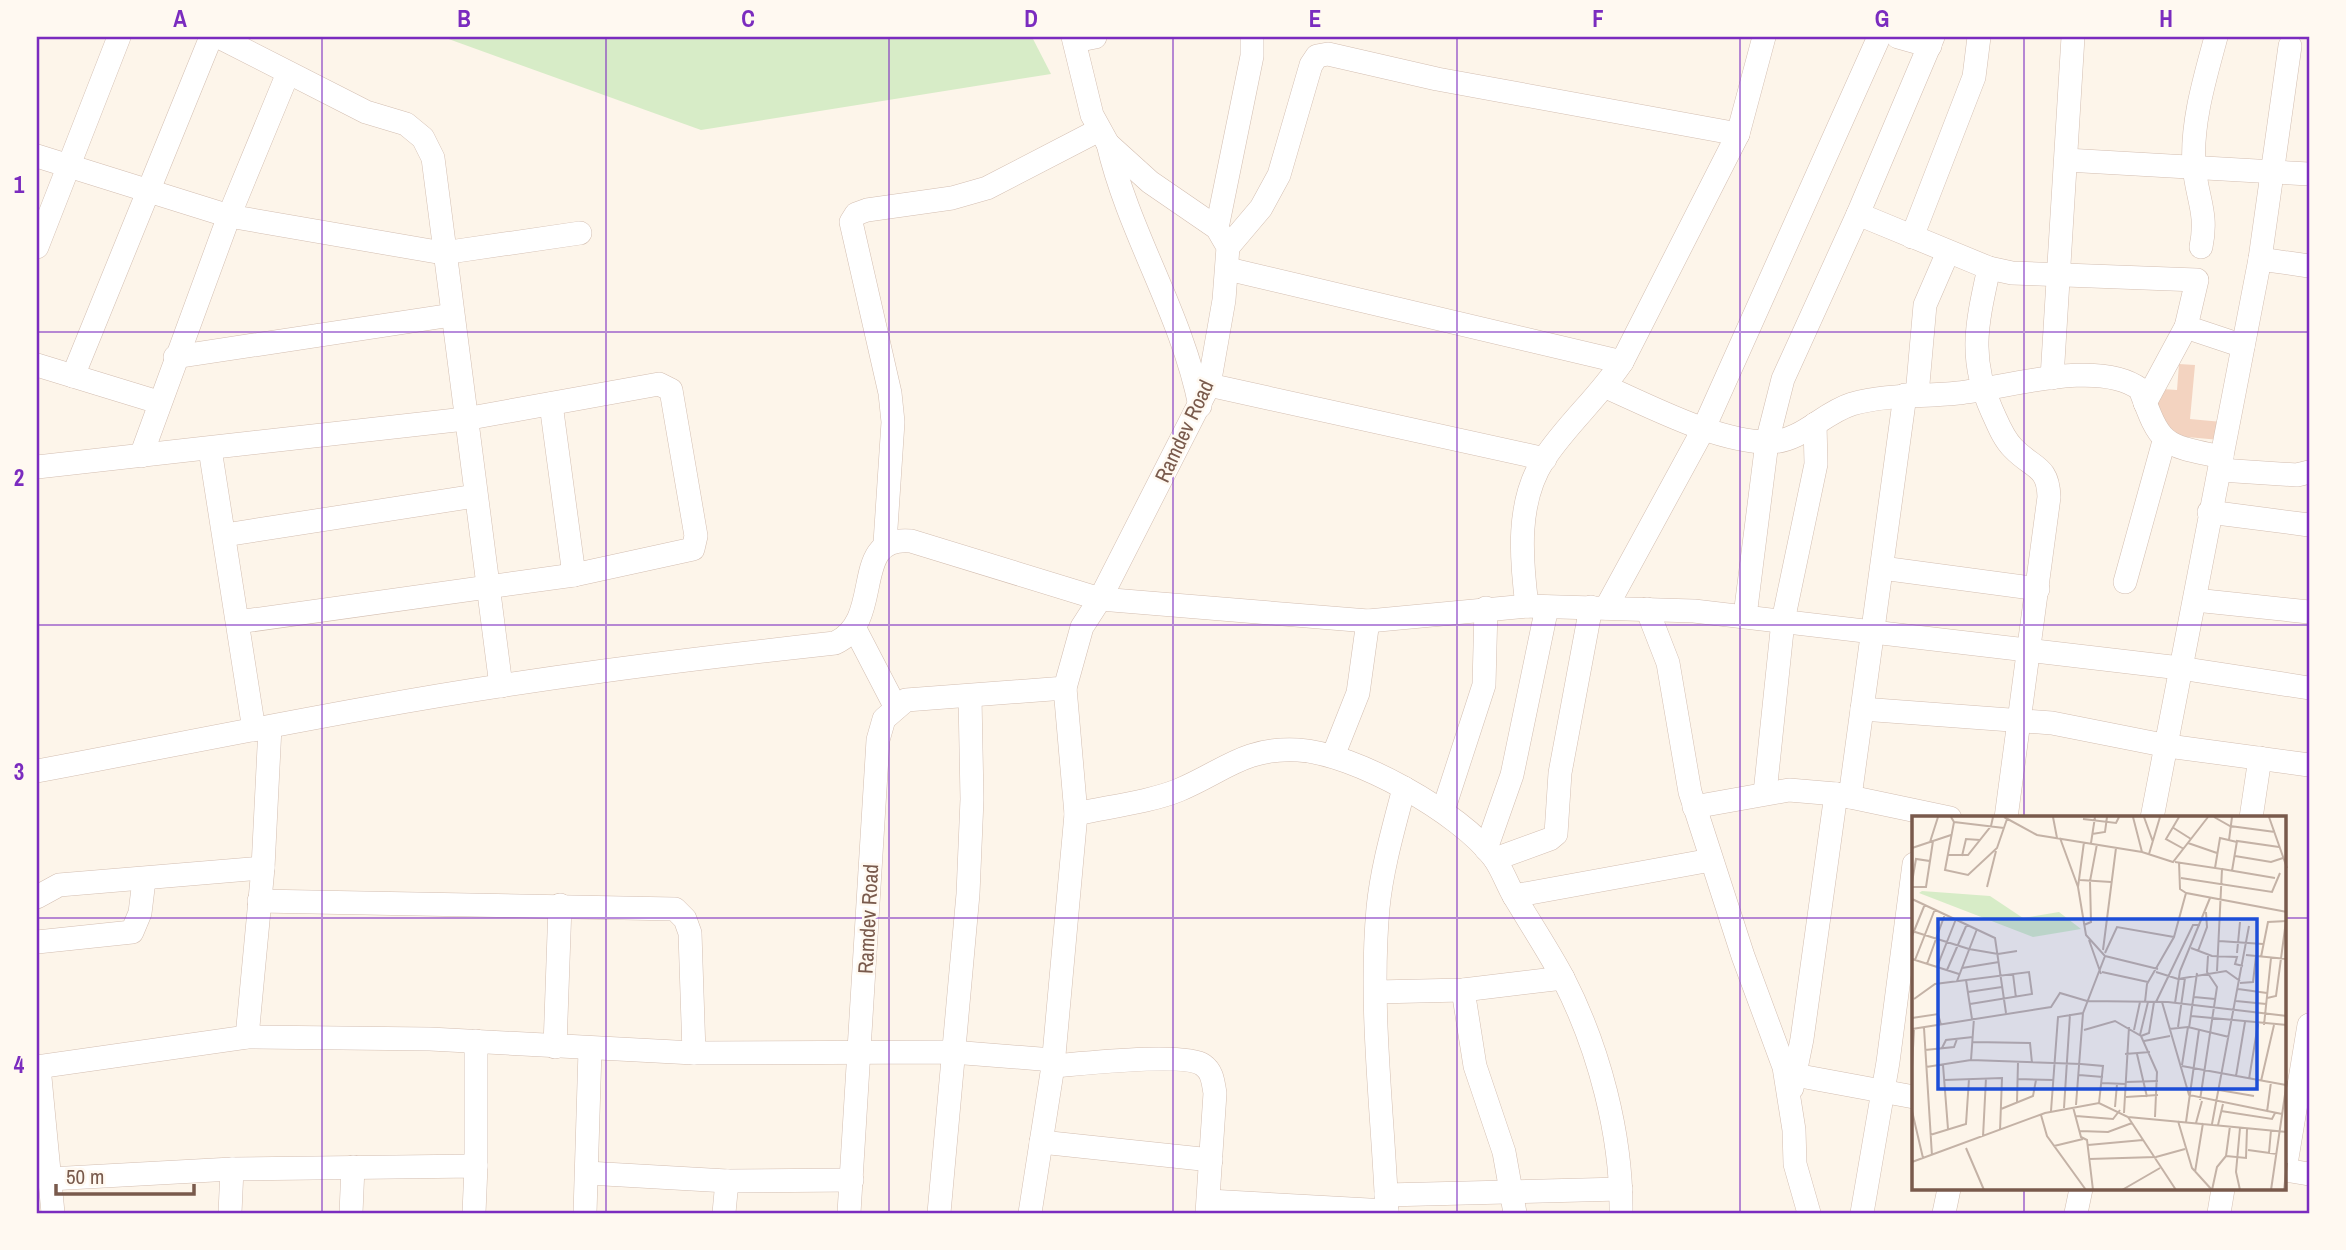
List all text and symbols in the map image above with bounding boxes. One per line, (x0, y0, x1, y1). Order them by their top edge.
text: A (173, 3, 187, 34)
text: B (457, 3, 471, 34)
text: C (741, 3, 755, 34)
text: D (1024, 3, 1038, 34)
text: E (1309, 3, 1321, 34)
text: F (1592, 3, 1604, 34)
text: G (1875, 3, 1889, 34)
text: H (2159, 3, 2173, 34)
text: 1 (14, 169, 25, 200)
street label: Ramdev Road (1148, 375, 1220, 487)
text: 2 (14, 462, 24, 493)
text: 3 (14, 756, 24, 787)
inset map (1912, 816, 2286, 1190)
street label: Ramdev Road (851, 863, 885, 975)
text: 4 (14, 1049, 25, 1080)
scale bar (56, 1152, 194, 1196)
text: 50 m (66, 1162, 104, 1191)

